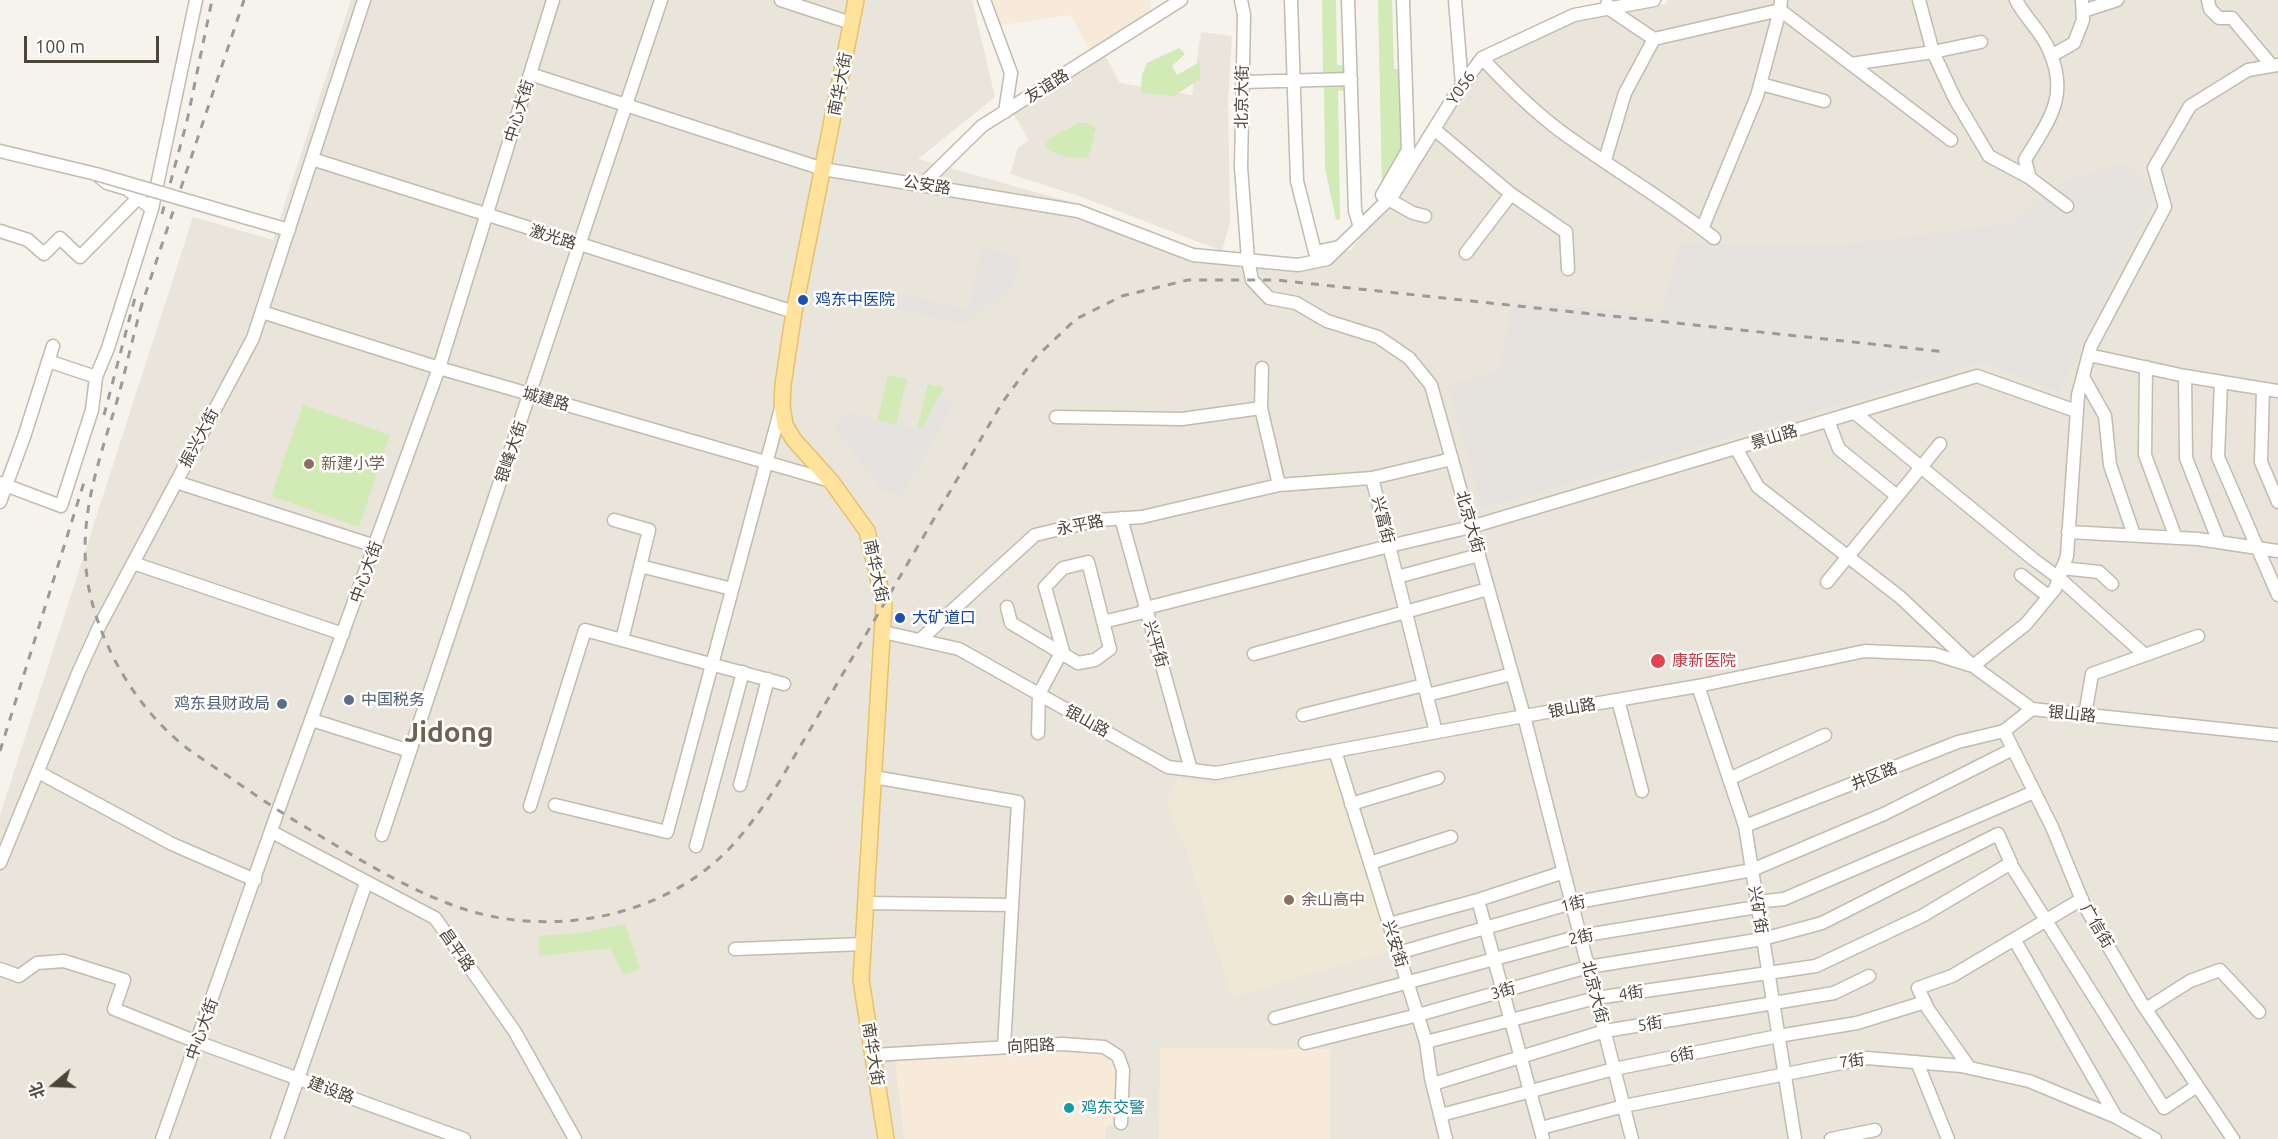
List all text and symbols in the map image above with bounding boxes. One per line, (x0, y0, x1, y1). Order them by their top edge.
scale bar (27, 24, 162, 62)
text: 100 m (35, 36, 85, 56)
street label: 南华大街 (824, 51, 856, 117)
street label: 友谊路 (1022, 65, 1072, 107)
street label: 北京大街 (1232, 65, 1252, 129)
street label: Y056 (1443, 68, 1479, 108)
street label: 中心大街 (500, 78, 538, 144)
street label: 公安路 (902, 172, 952, 198)
street label: 激光路 (527, 221, 579, 253)
place label: 鸡东中医院 (815, 290, 895, 310)
marker: 鸡东中医院 (796, 293, 810, 307)
street label: 城建路 (520, 383, 572, 415)
street label: 振兴大街 (176, 405, 222, 471)
street label: 银峰大街 (492, 419, 530, 485)
street label: 景山路 (1748, 421, 1800, 453)
place label: 新建小学 (321, 454, 385, 474)
marker: 新建小学 (302, 457, 316, 471)
street label: 北京大街 (1452, 489, 1488, 555)
street label: 兴富街 (1368, 494, 1398, 546)
street label: 永平路 (1055, 511, 1105, 539)
street label: 南华大街 (860, 538, 892, 604)
street label: 中心大街 (346, 539, 386, 605)
place label: 大矿道口 (912, 608, 976, 628)
marker: 大矿道口 (893, 611, 907, 625)
street label: 兴平街 (1140, 618, 1172, 670)
place label: 康新医院 (1672, 651, 1736, 671)
marker: 康新医院 (1649, 652, 1667, 670)
place label: 中国税务 (361, 690, 425, 710)
marker: 中国税务 (342, 693, 356, 707)
place label: 鸡东县财政局 (174, 694, 270, 714)
street label: 银山路 (1547, 694, 1597, 722)
marker: 鸡东县财政局 (275, 697, 289, 711)
street label: 银山路 (1061, 701, 1113, 741)
street label: 银山路 (2047, 702, 2097, 726)
district label: Jidong (405, 716, 493, 750)
street label: 井区路 (1848, 758, 1900, 794)
street label: 兴矿街 (1745, 885, 1771, 935)
place label: 余山高中 (1301, 890, 1365, 910)
street label: 1街 (1559, 892, 1587, 916)
marker: 余山高中 (1282, 893, 1296, 907)
street label: 广信街 (2077, 900, 2117, 952)
street label: 兴安街 (1379, 918, 1411, 970)
street label: 昌平路 (435, 925, 479, 975)
street label: 2街 (1567, 925, 1595, 949)
street label: 北京大街 (1578, 959, 1612, 1025)
street label: 3街 (1488, 978, 1518, 1004)
street label: 4街 (1617, 982, 1645, 1004)
street label: 中心大街 (182, 996, 222, 1062)
street label: 5街 (1636, 1013, 1664, 1035)
street label: 南华大街 (859, 1021, 887, 1087)
street label: 向阳路 (1007, 1035, 1055, 1057)
street label: 6街 (1668, 1043, 1696, 1067)
street label: 7街 (1838, 1050, 1866, 1072)
north arrow (24, 1055, 84, 1115)
street label: 建设路 (305, 1073, 357, 1107)
text: 北 (26, 1080, 48, 1101)
place label: 鸡东交警 (1081, 1098, 1145, 1118)
marker: 鸡东交警 (1062, 1101, 1076, 1115)

